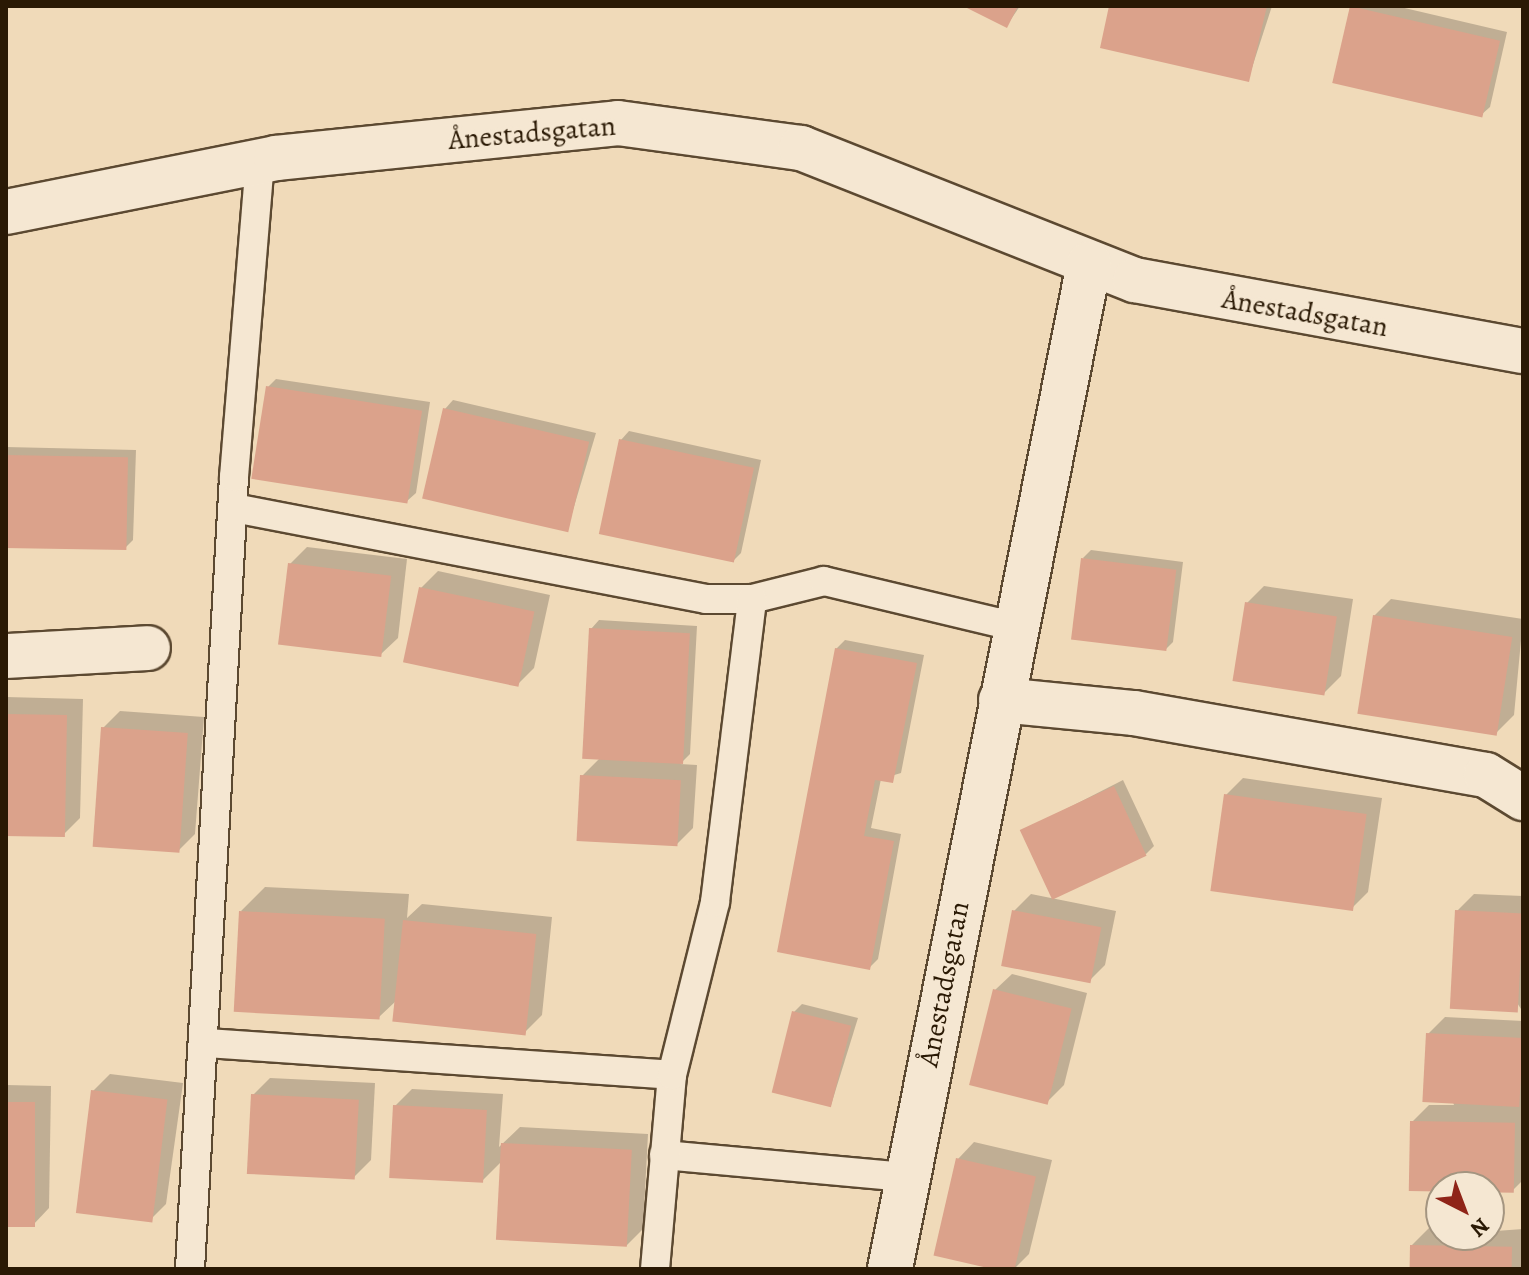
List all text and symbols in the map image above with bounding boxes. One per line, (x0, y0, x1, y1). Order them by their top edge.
street label: Ånestadsgatan (447, 109, 617, 157)
street label: Ånestadsgatan (1219, 282, 1391, 344)
street label: Ånestadsgatan (911, 898, 977, 1070)
north arrow (1425, 1171, 1505, 1251)
text: N (1464, 1211, 1496, 1244)

